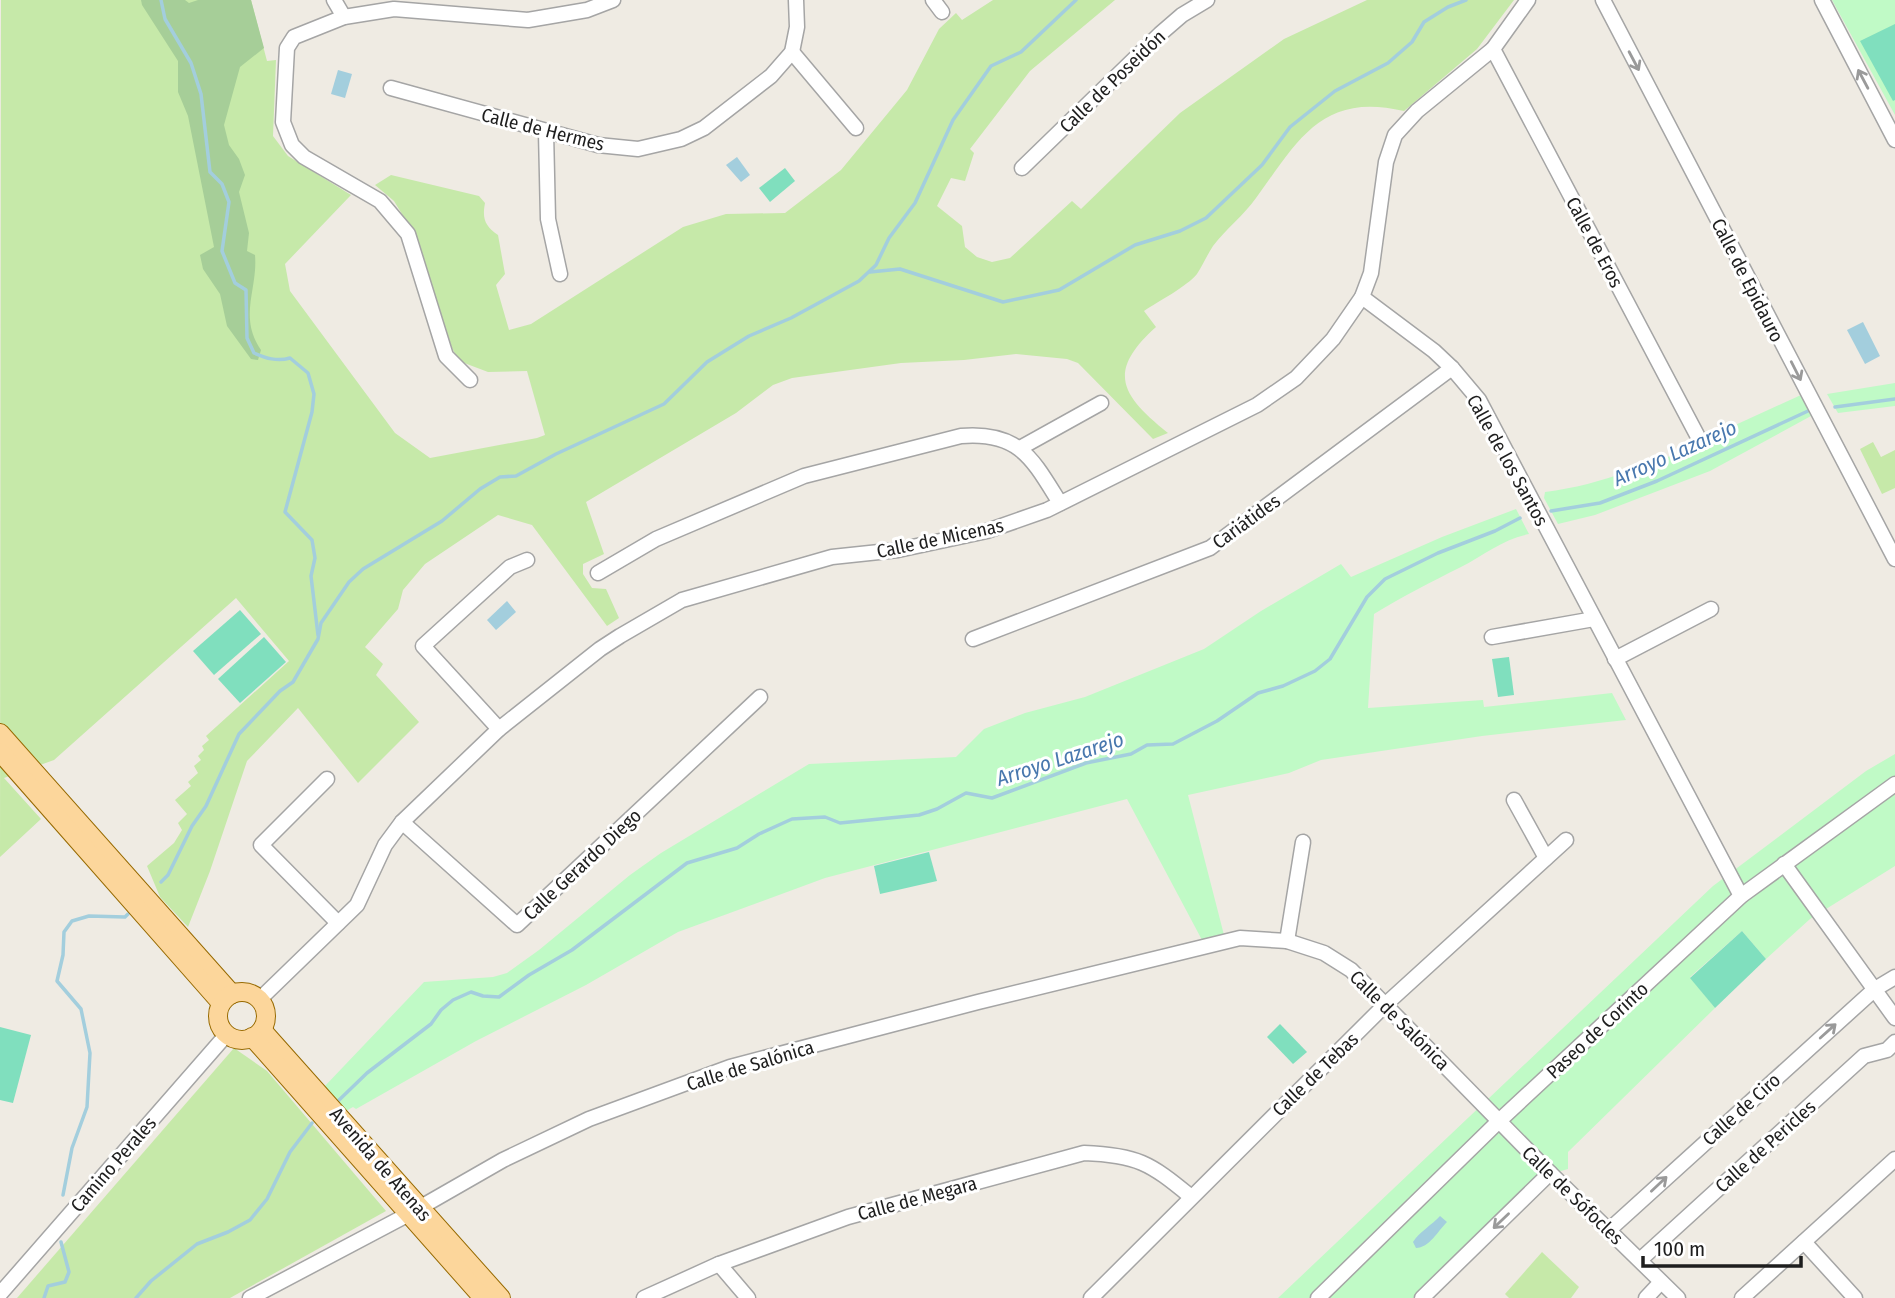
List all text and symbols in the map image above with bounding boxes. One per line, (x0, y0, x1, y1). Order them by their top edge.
street label: Calle de Poseidón (1055, 25, 1170, 138)
one-way arrow (1628, 50, 1642, 70)
one-way arrow (1856, 69, 1870, 90)
street label: Calle de Hermes (479, 103, 607, 156)
street label: Calle de Eros (1561, 193, 1628, 291)
street label: Calle de Epidauro (1707, 215, 1789, 346)
one-way arrow (1789, 360, 1803, 381)
street label: Calle de los Santos (1462, 391, 1553, 530)
water label: Arroyo Lazarejo (1608, 414, 1741, 492)
street label: Cariátides (1208, 489, 1285, 554)
street label: Calle de Micenas (875, 514, 1006, 563)
water label: Arroyo Lazarejo (992, 726, 1127, 792)
street label: Calle Gerardo Diego (519, 804, 646, 925)
street label: Calle de Salónica (1345, 966, 1454, 1075)
street label: Paseo de Corinto (1542, 977, 1653, 1083)
one-way arrow (1819, 1023, 1837, 1039)
street label: Calle de Tebas (1268, 1028, 1363, 1121)
street label: Calle de Salónica (684, 1035, 817, 1096)
street label: Calle de Ciro (1698, 1068, 1785, 1150)
street label: Calle de Pericles (1710, 1095, 1820, 1197)
street label: Avenida de Atenas (325, 1103, 436, 1226)
street label: Camino Perales (66, 1112, 161, 1217)
street label: Calle de Sófocles (1517, 1141, 1628, 1249)
street label: Calle de Megara (855, 1172, 979, 1225)
one-way arrow (1650, 1175, 1667, 1192)
one-way arrow (1493, 1212, 1510, 1229)
scale bar (1643, 1224, 1800, 1268)
text: 100 m (1654, 1236, 1705, 1262)

